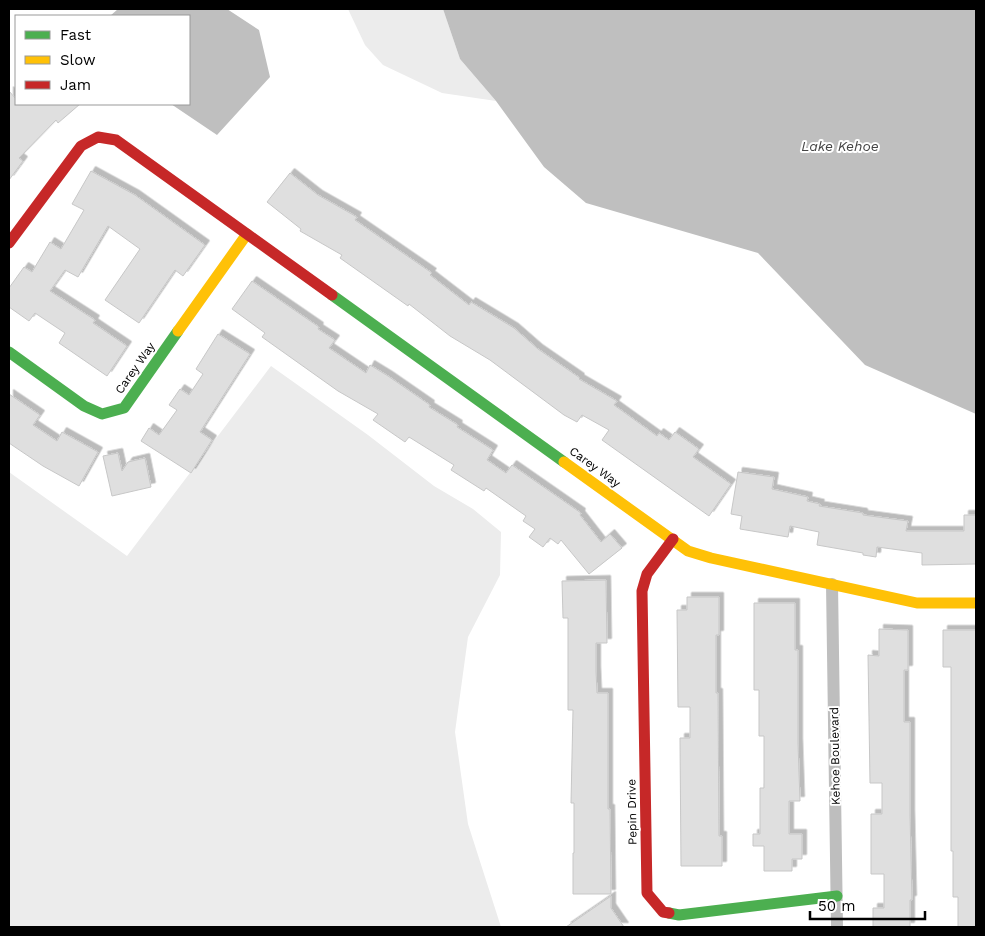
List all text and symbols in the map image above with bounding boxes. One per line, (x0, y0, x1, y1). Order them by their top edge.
legend (15, 15, 190, 105)
text: Fast (60, 26, 92, 44)
text: Slow (60, 51, 96, 69)
text: Jam (60, 76, 91, 94)
water label: Lake Kehoe (801, 138, 879, 154)
street label: Carey Way (112, 339, 158, 396)
street label: Carey Way (567, 444, 624, 491)
street label: Kehoe Boulevard (827, 707, 843, 805)
street label: Pepin Drive (624, 779, 640, 845)
scale bar (810, 888, 925, 920)
text: 50 m (818, 897, 855, 915)

